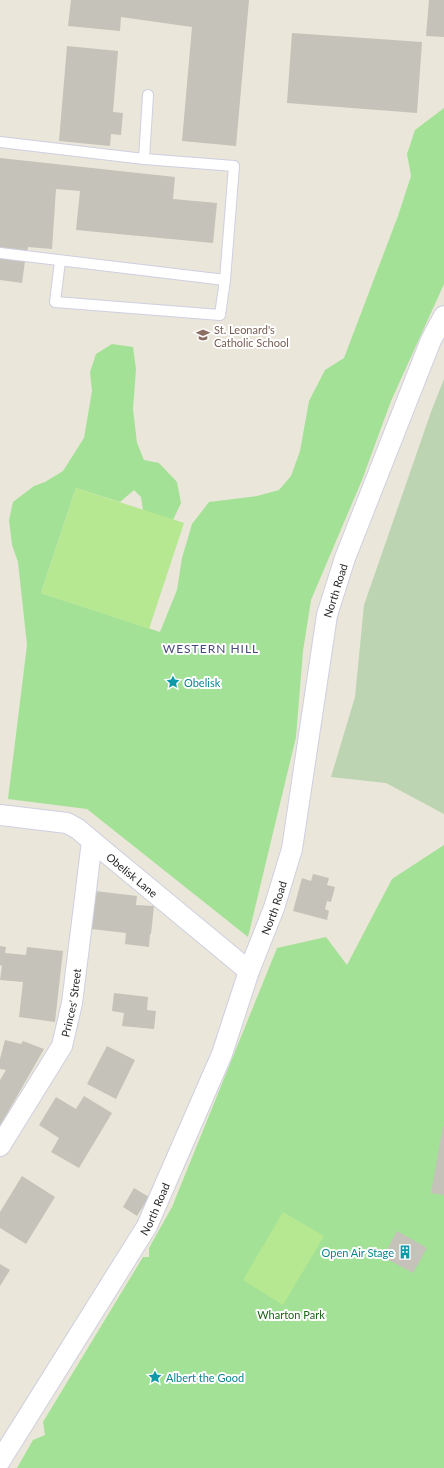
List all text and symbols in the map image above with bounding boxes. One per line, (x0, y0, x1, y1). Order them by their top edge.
place label: St. Leonard's Catholic School (214, 323, 289, 349)
school or university icon: St. Leonard's Catholic School (195, 327, 211, 343)
street label: North Road (320, 562, 349, 619)
district label: WESTERN HILL (163, 641, 259, 656)
place icon: Obelisk (165, 674, 181, 690)
place label: Obelisk (184, 676, 221, 689)
street label: Obelisk Lane (104, 850, 161, 899)
street label: North Road (258, 879, 288, 936)
street label: Princes' Street (58, 968, 83, 1038)
street label: North Road (137, 1181, 172, 1237)
building icon: Open Air Stage (397, 1244, 413, 1260)
place label: Open Air Stage (322, 1246, 394, 1259)
park label: Wharton Park (257, 1308, 325, 1321)
place icon: Albert the Good (147, 1369, 163, 1385)
place label: Albert the Good (166, 1371, 244, 1384)

